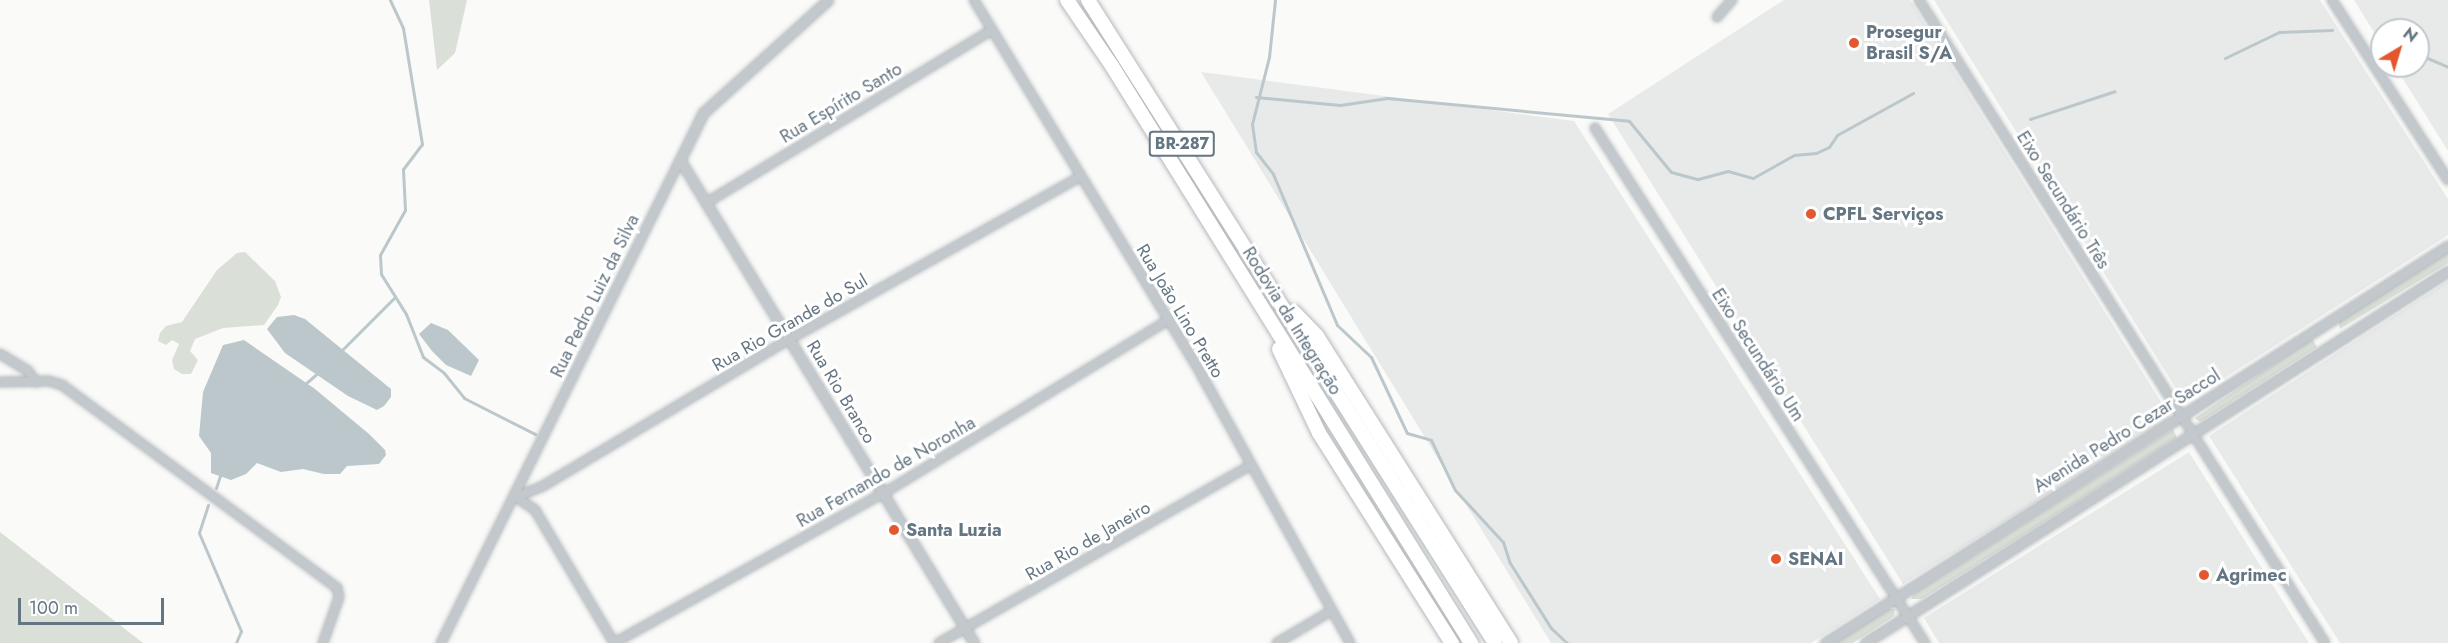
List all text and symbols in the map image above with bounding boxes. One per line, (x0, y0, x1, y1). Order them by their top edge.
north arrow (2370, 18, 2430, 78)
place label: Prosegur Brasil S/A (1866, 22, 1952, 64)
text: N (2398, 22, 2422, 48)
marker: Prosegur Brasil S/A (1847, 36, 1861, 50)
street label: Rua Espírito Santo (776, 58, 906, 148)
street label: Eixo Secundário Três (2012, 127, 2114, 273)
road number: BR-287 (1148, 131, 1216, 157)
place label: CPFL Serviços (1823, 203, 1943, 225)
marker: CPFL Serviços (1804, 207, 1818, 221)
street label: Rua Pedro Luiz da Silva (546, 211, 644, 381)
street label: Rua João Lino Pretto (1132, 240, 1228, 382)
street label: Rodovia da Integração (1238, 243, 1346, 399)
street label: Rua Rio Grande do Sul (709, 270, 871, 376)
street label: Eixo Secundário Um (1707, 284, 1809, 426)
street label: Rua Rio Branco (802, 337, 880, 447)
street label: Avenida Pedro Cezar Saccol (2030, 365, 2224, 497)
street label: Rua Fernando de Noronha (793, 412, 979, 532)
street label: Rua Rio de Janeiro (1022, 496, 1154, 586)
place label: Santa Luzia (906, 519, 1002, 541)
marker: Santa Luzia (887, 523, 901, 537)
place label: SENAI (1788, 548, 1843, 570)
marker: SENAI (1769, 552, 1783, 566)
place label: Agrimec (2216, 564, 2287, 586)
marker: Agrimec (2197, 568, 2211, 582)
scale bar (21, 586, 166, 624)
text: 100 m (29, 595, 78, 621)

